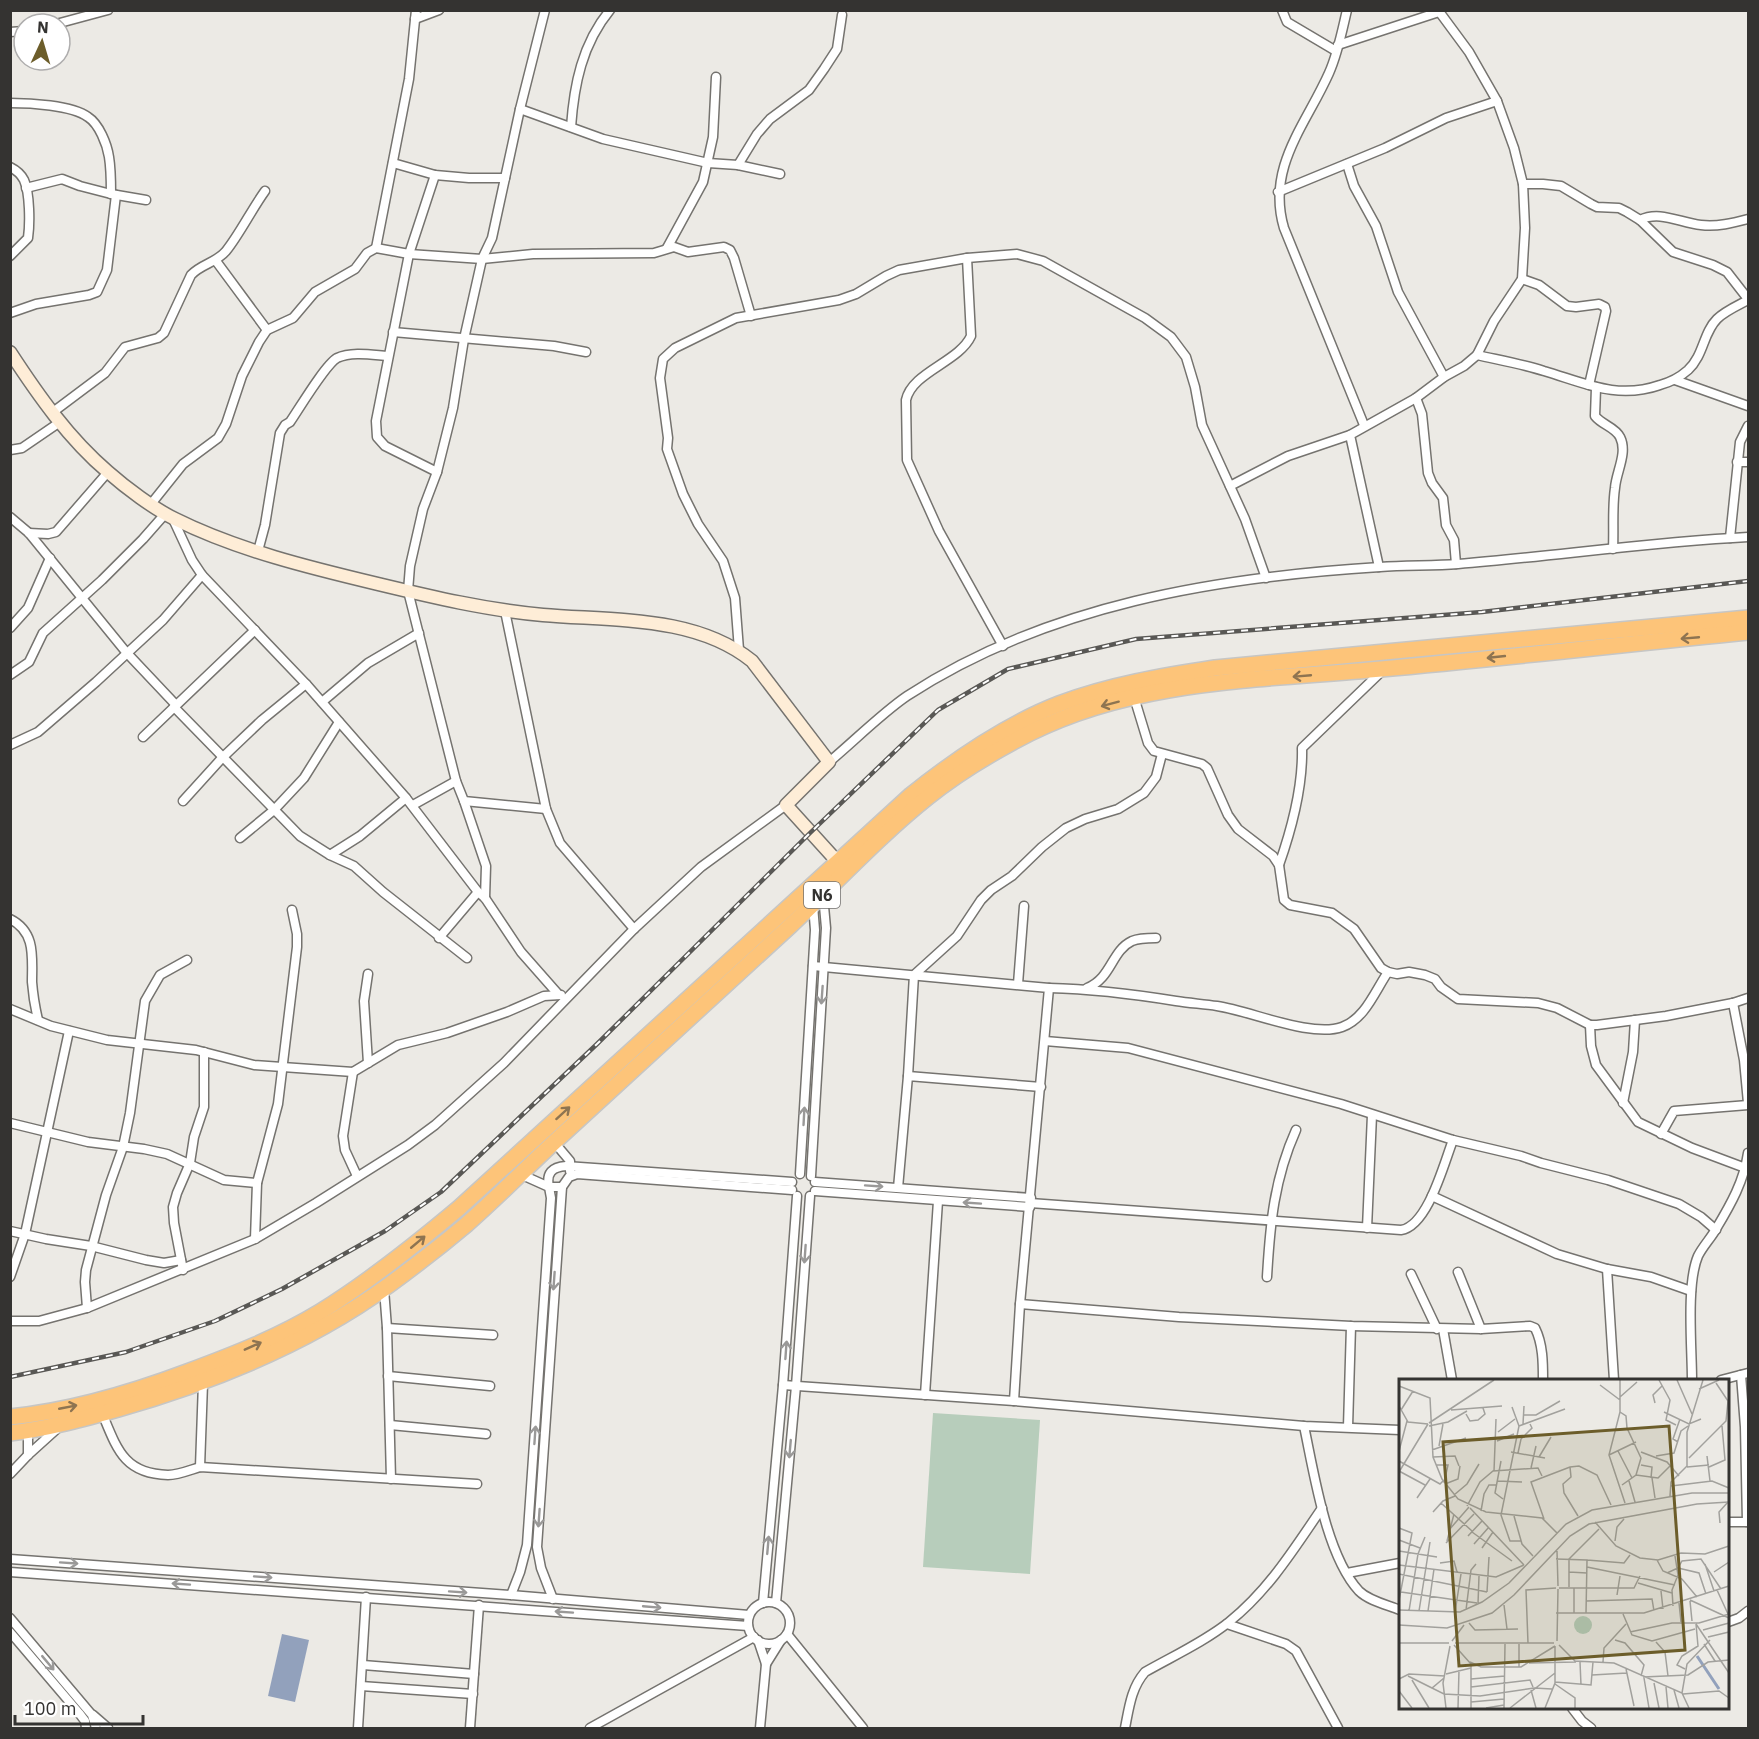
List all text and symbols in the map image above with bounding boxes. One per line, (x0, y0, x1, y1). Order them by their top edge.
north arrow (12, 12, 72, 72)
text: N (37, 17, 50, 37)
one-way arrow (1681, 632, 1701, 643)
one-way arrow (1487, 651, 1507, 662)
one-way arrow (1293, 671, 1313, 682)
one-way arrow (1100, 698, 1119, 710)
road number: N6 (804, 882, 840, 908)
one-way arrow (816, 984, 827, 1004)
one-way arrow (555, 1106, 570, 1120)
one-way arrow (798, 1106, 809, 1126)
one-way arrow (863, 1181, 883, 1192)
one-way arrow (962, 1198, 982, 1209)
one-way arrow (409, 1236, 425, 1249)
one-way arrow (800, 1244, 811, 1264)
one-way arrow (549, 1271, 560, 1291)
one-way arrow (243, 1339, 261, 1351)
one-way arrow (780, 1341, 791, 1361)
inset map (1399, 1379, 1729, 1709)
one-way arrow (58, 1401, 77, 1412)
one-way arrow (530, 1425, 541, 1445)
one-way arrow (784, 1438, 795, 1458)
one-way arrow (533, 1507, 544, 1527)
one-way arrow (763, 1535, 774, 1555)
one-way arrow (58, 1558, 78, 1569)
one-way arrow (253, 1572, 273, 1583)
one-way arrow (172, 1578, 192, 1589)
one-way arrow (447, 1586, 467, 1597)
one-way arrow (642, 1602, 662, 1613)
one-way arrow (555, 1606, 575, 1617)
one-way arrow (42, 1655, 55, 1671)
scale bar (15, 1688, 142, 1726)
text: 100 m (24, 1697, 76, 1720)

